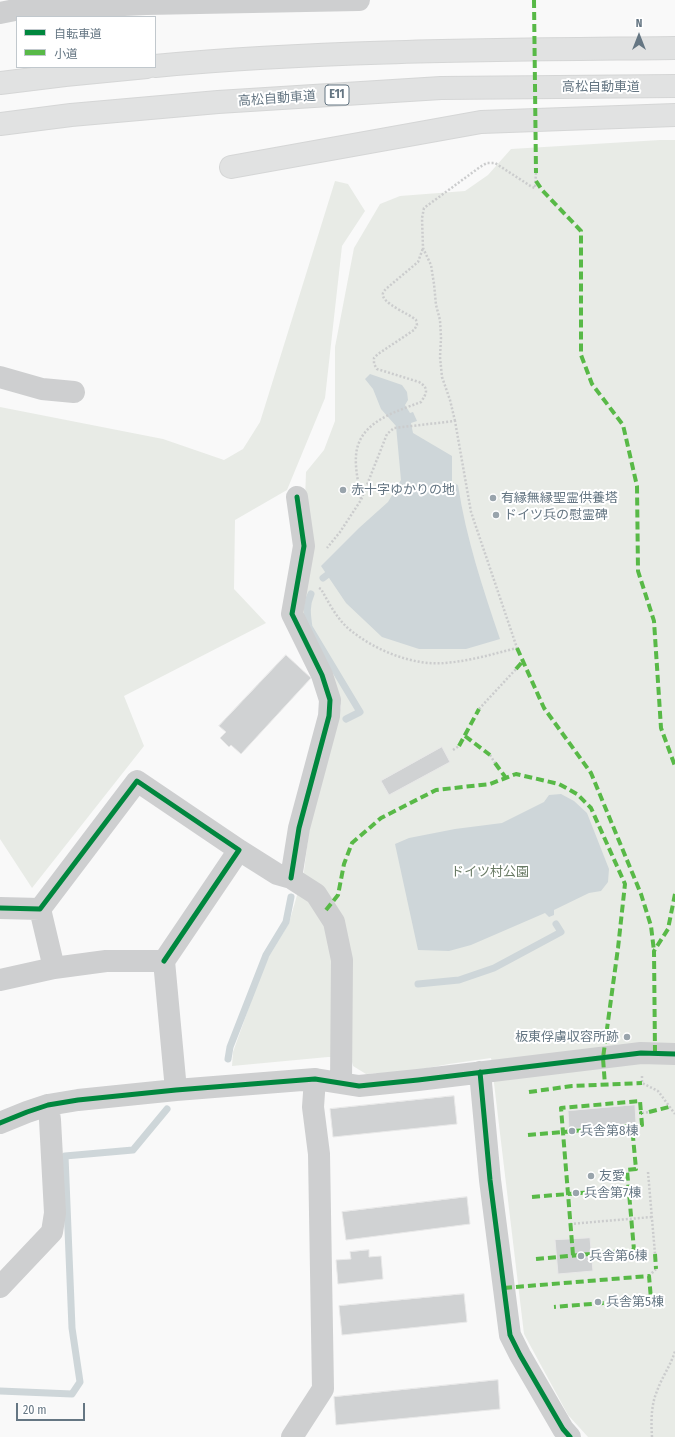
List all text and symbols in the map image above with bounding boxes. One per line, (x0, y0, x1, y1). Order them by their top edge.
legend (16, 16, 156, 68)
north arrow (619, 16, 659, 56)
text: N (636, 17, 642, 30)
text: 自転車道 (54, 27, 102, 41)
text: 小道 (54, 47, 78, 61)
street label: 高松自動車道 (562, 79, 640, 95)
road number: E11 (325, 85, 349, 105)
street label: 高松自動車道 (238, 88, 316, 110)
place label: 赤十字ゆかりの地 (351, 482, 455, 498)
marker: 赤十字ゆかりの地 (338, 485, 348, 495)
place label: 有縁無縁聖霊供養塔 (501, 490, 618, 506)
marker: 有縁無縁聖霊供養塔 (488, 493, 498, 503)
place label: ドイツ兵の慰霊碑 (504, 507, 608, 523)
marker: ドイツ兵の慰霊碑 (491, 510, 501, 520)
park label: ドイツ村公園 (451, 864, 529, 880)
place label: 板東俘虜収容所跡 (515, 1029, 619, 1045)
marker: 板東俘虜収容所跡 (622, 1032, 632, 1042)
place label: 兵舎第8棟 (580, 1123, 638, 1139)
marker: 兵舎第8棟 (567, 1126, 577, 1136)
place label: 友愛 (599, 1168, 625, 1184)
marker: 友愛 (586, 1171, 596, 1181)
place label: 兵舎第7棟 (584, 1185, 641, 1201)
marker: 兵舎第7棟 (571, 1188, 581, 1198)
place label: 兵舎第6棟 (589, 1248, 647, 1264)
marker: 兵舎第6棟 (576, 1251, 586, 1261)
place label: 兵舎第5棟 (606, 1294, 664, 1310)
marker: 兵舎第5棟 (593, 1297, 603, 1307)
scale bar (18, 1395, 87, 1421)
text: 20 m (23, 1403, 47, 1417)

